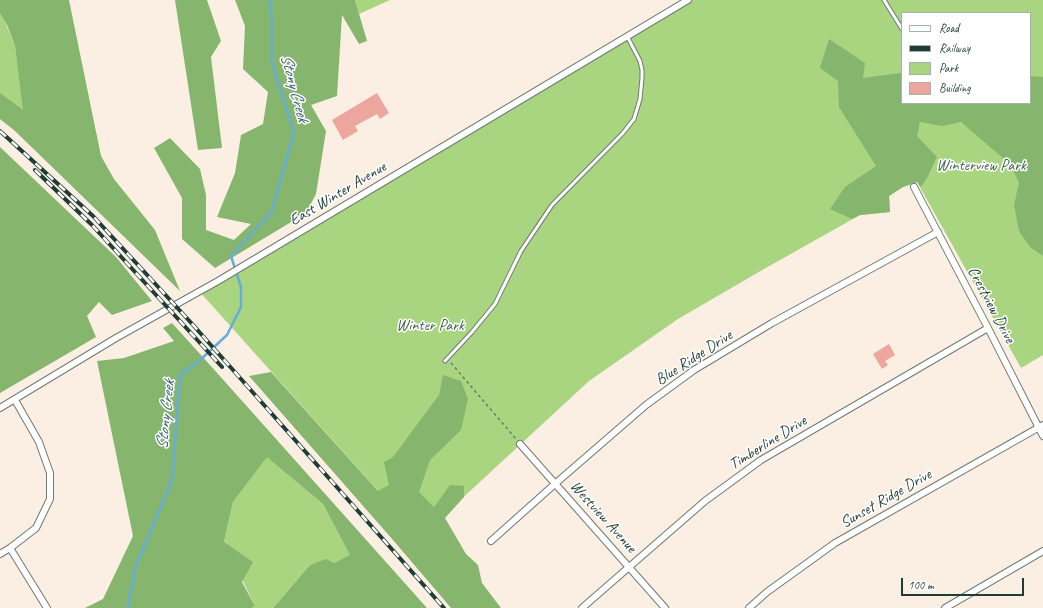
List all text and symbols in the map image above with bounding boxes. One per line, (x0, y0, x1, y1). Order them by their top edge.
legend (901, 12, 1031, 104)
text: Road (939, 20, 959, 36)
text: Railway (939, 40, 970, 56)
water label: Stony Creek (275, 52, 313, 124)
text: Park (939, 60, 958, 76)
text: Building (939, 80, 971, 96)
park label: Winterview Park (936, 156, 1026, 176)
street label: East Winter Avenue (286, 158, 390, 230)
street label: Crestview Drive (963, 264, 1019, 346)
park label: Winter Park (396, 316, 464, 336)
street label: Blue Ridge Drive (652, 326, 736, 390)
water label: Stony Creek (152, 380, 180, 450)
street label: Timberline Drive (726, 412, 810, 474)
street label: Sunset Ridge Drive (837, 465, 935, 533)
street label: Westview Avenue (566, 477, 640, 557)
scale bar (903, 570, 1026, 596)
text: 100 m (908, 577, 934, 593)

